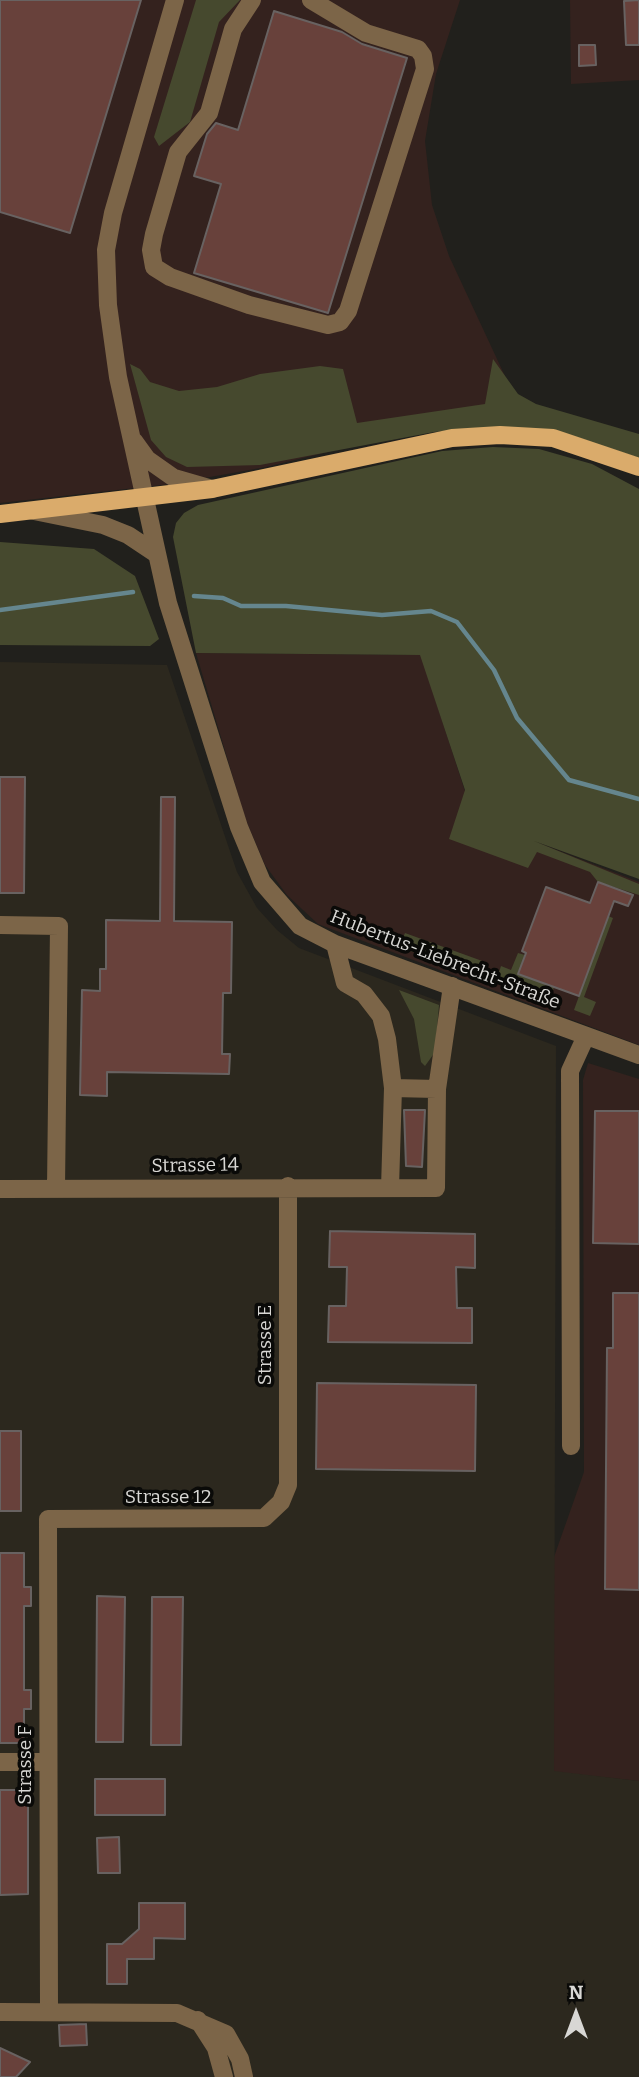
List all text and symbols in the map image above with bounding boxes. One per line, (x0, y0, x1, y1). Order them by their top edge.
street label: Hubertus-Liebrecht-Straße (327, 906, 563, 1014)
street label: Strasse 14 (151, 1154, 239, 1178)
street label: Strasse E (255, 1305, 277, 1385)
street label: Strasse 12 (125, 1487, 211, 1509)
street label: Strasse F (15, 1725, 37, 1805)
north arrow (541, 1979, 611, 2049)
text: N (569, 1981, 583, 2004)

